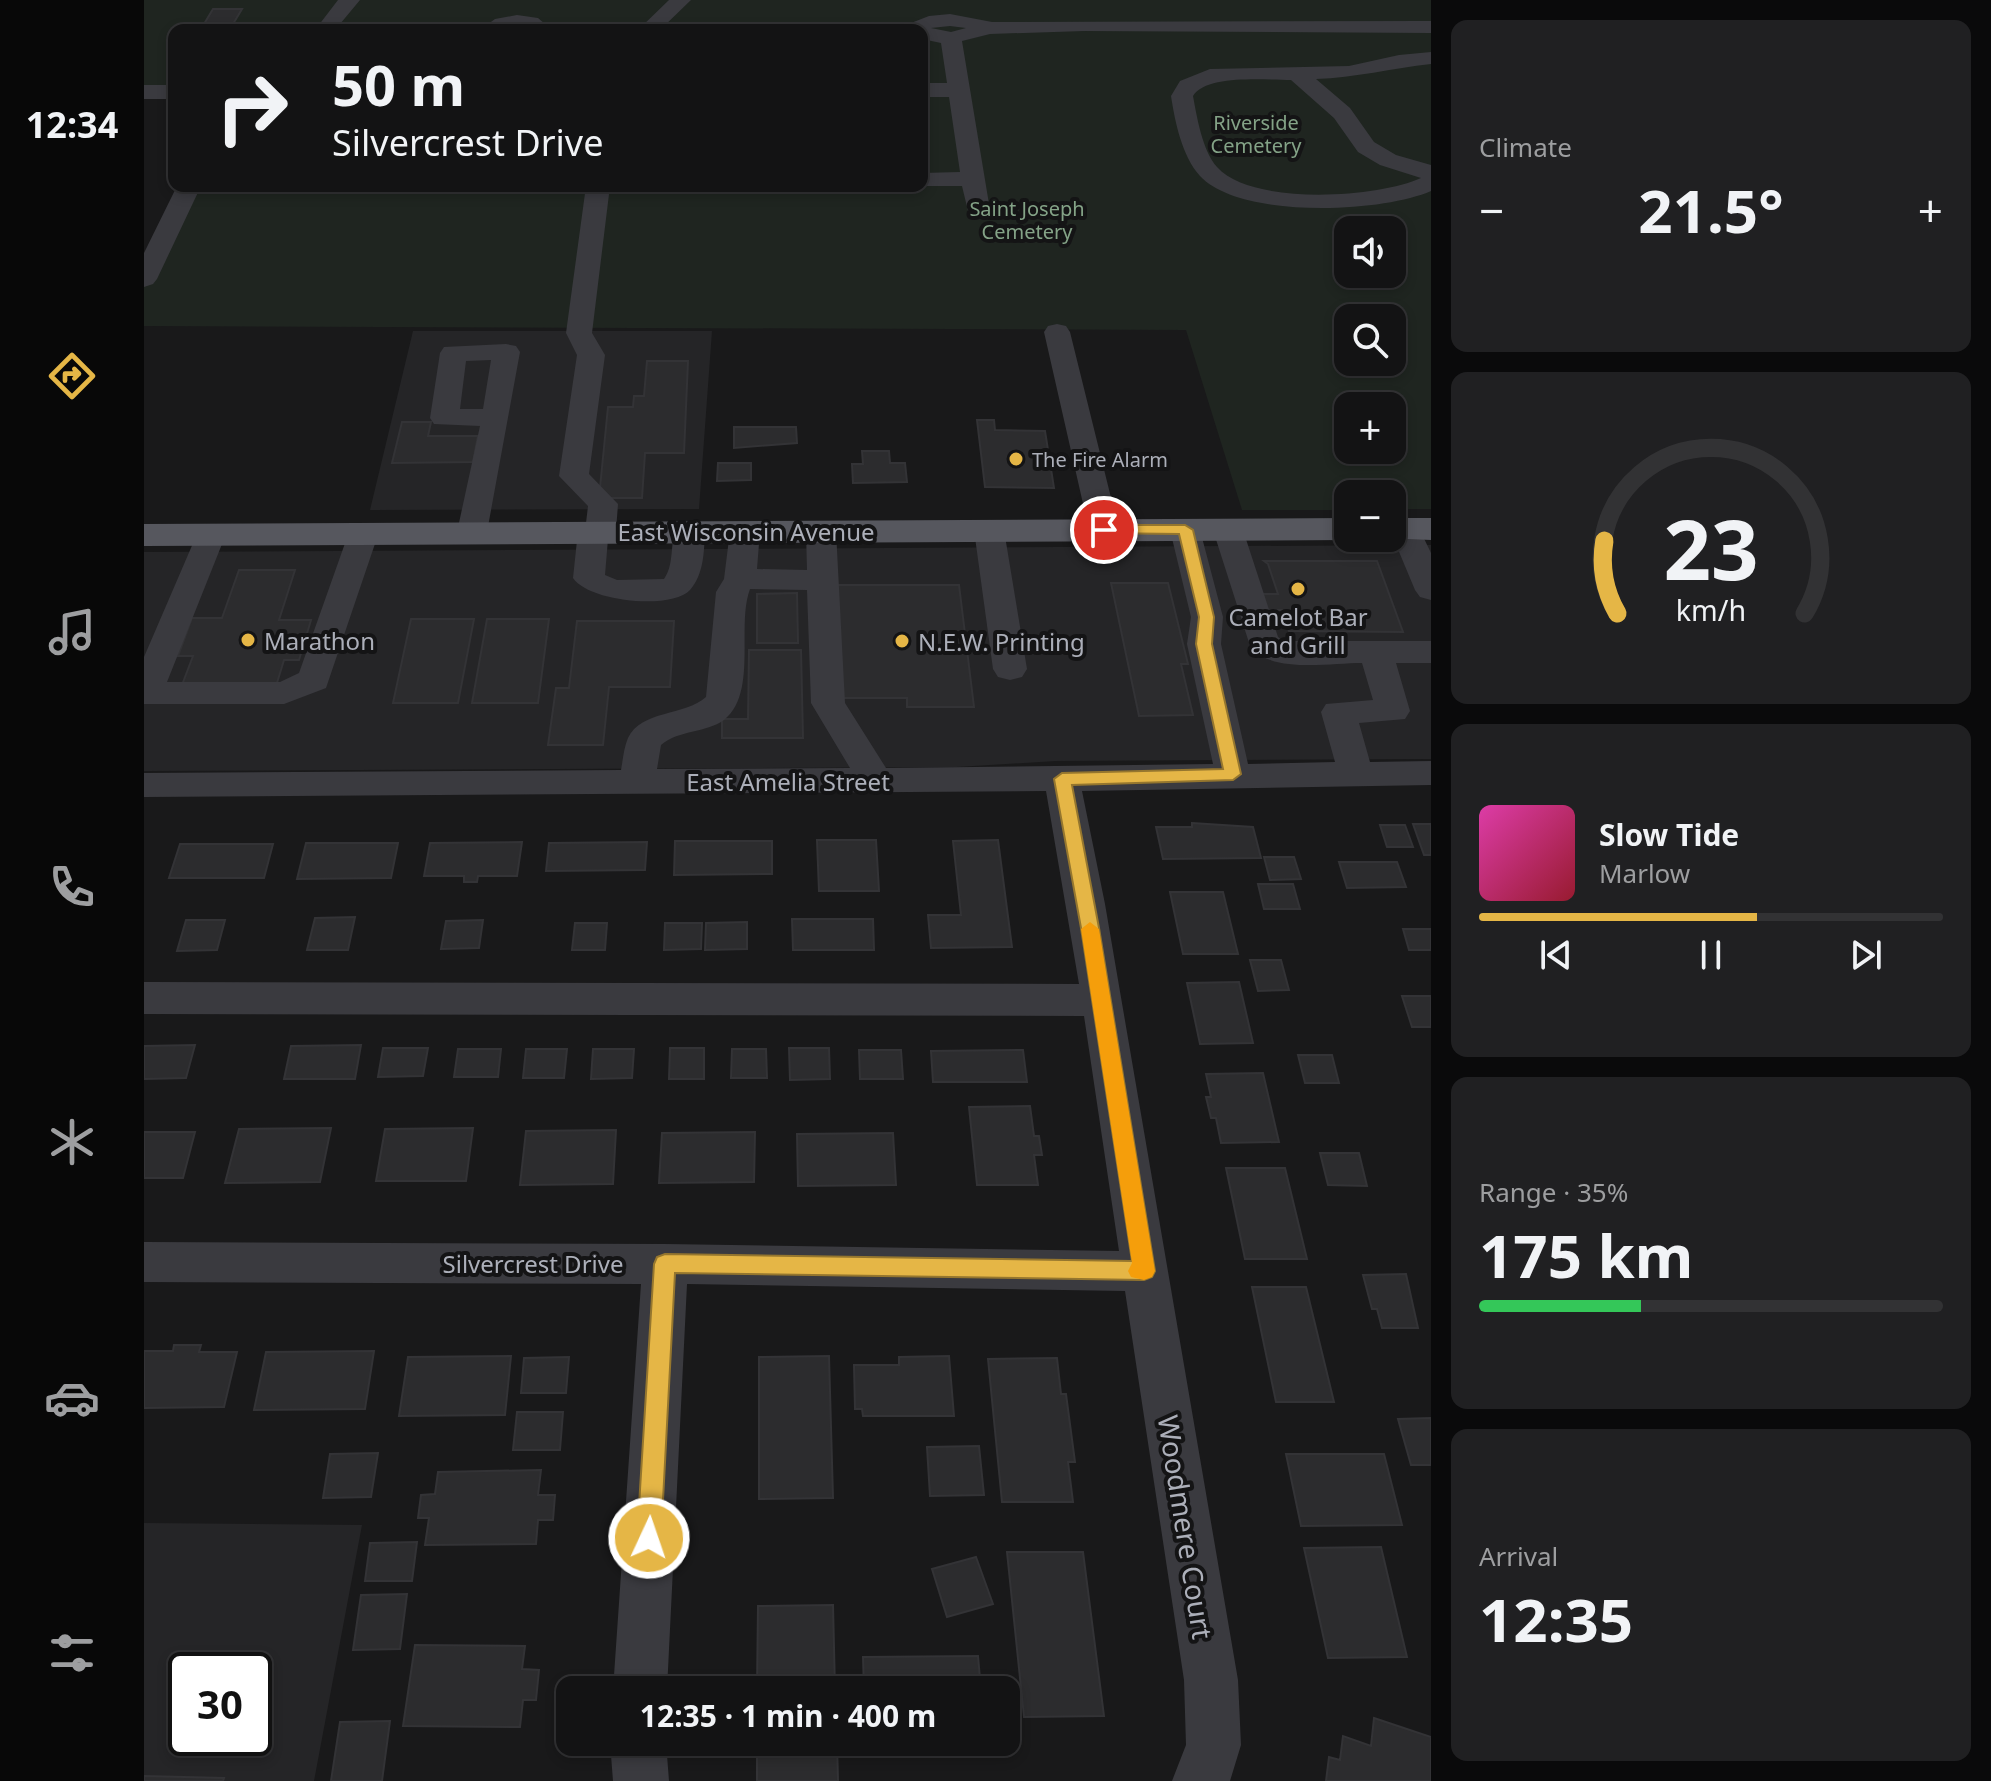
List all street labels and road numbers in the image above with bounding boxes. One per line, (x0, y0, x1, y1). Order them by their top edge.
street label: East Wisconsin Avenue (617, 515, 875, 548)
street label: East Amelia Street (686, 765, 890, 798)
street label: Silvercrest Drive (443, 1247, 623, 1280)
street label: Woodmere Court (1150, 1412, 1222, 1642)

